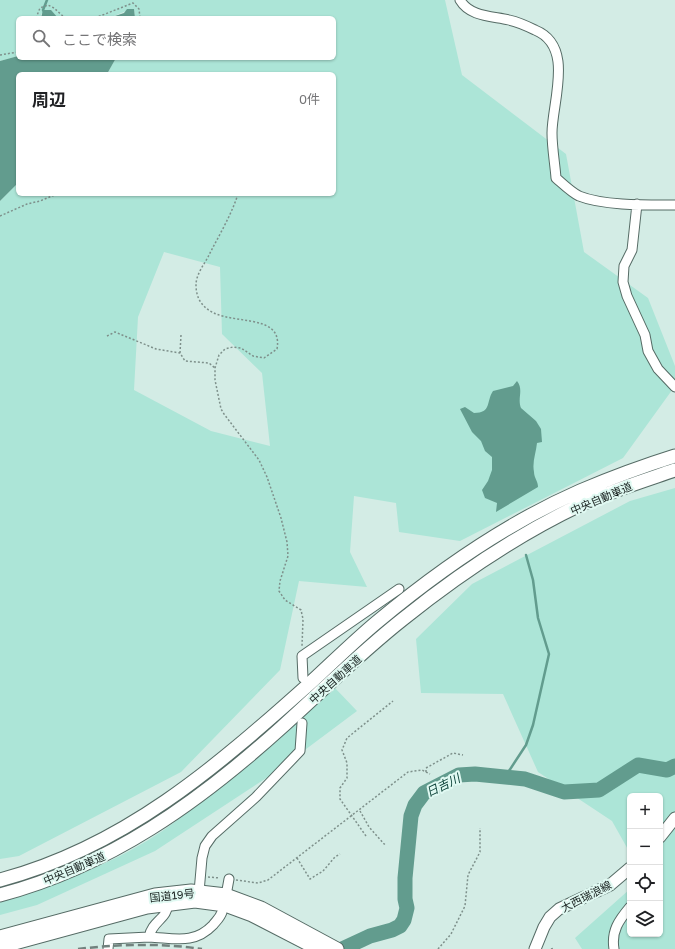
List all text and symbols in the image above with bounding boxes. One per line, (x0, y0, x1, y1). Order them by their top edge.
search box (16, 16, 336, 60)
icon: search (30, 27, 52, 49)
text: ここで検索 (62, 30, 137, 48)
text: 周辺 (32, 89, 66, 110)
text: 0件 (299, 91, 320, 107)
street label: 中央自動車道 (568, 479, 634, 517)
street label: 中央自動車道 (306, 652, 364, 706)
water label: 日吉川 (424, 769, 464, 800)
map controls (627, 793, 663, 937)
button: + (627, 793, 663, 829)
button: − (627, 829, 663, 865)
street label: 中央自動車道 (41, 849, 107, 887)
button: locate (627, 865, 663, 901)
street label: 大西瑞浪線 (559, 878, 613, 914)
street label: 国道19号 (149, 886, 195, 904)
button: layers (627, 901, 663, 937)

